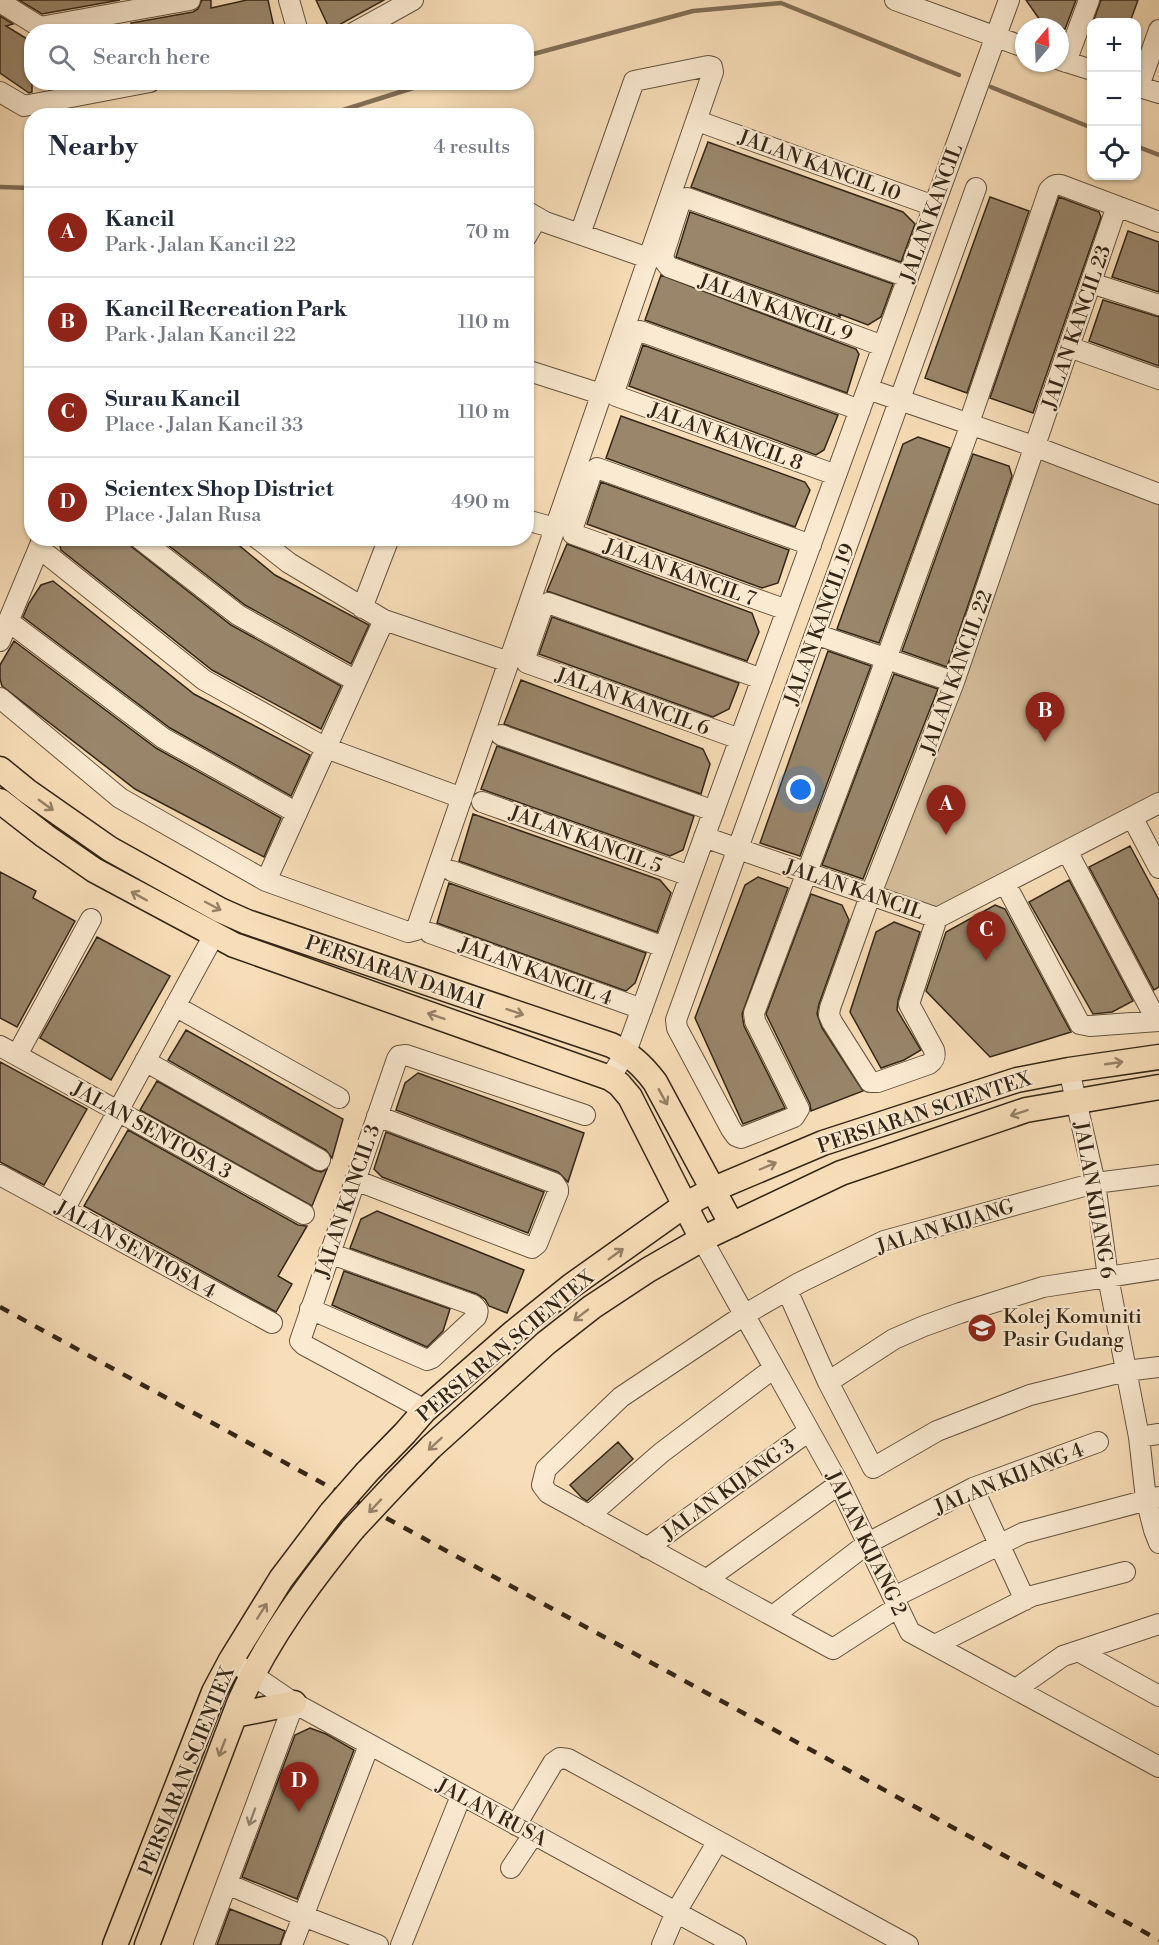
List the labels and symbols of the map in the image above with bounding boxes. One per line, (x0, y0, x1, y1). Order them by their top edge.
north arrow (1015, 18, 1069, 72)
street label: JALAN KANCIL 10 (734, 125, 904, 207)
street label: JALAN KANCIL (895, 141, 969, 287)
street label: JALAN KANCIL 23 (1037, 242, 1117, 414)
street label: JALAN KANCIL 9 (694, 269, 856, 348)
street label: JALAN KANCIL 8 (644, 398, 806, 477)
street label: JALAN KANCIL 7 (599, 534, 759, 612)
street label: JALAN KANCIL 19 (779, 541, 861, 709)
street label: JALAN KANCIL 22 (916, 587, 999, 759)
street label: JALAN KANCIL 6 (551, 663, 713, 742)
pin: B (1026, 692, 1064, 742)
your location (786, 775, 815, 804)
pin: A (926, 786, 966, 835)
one-way arrow (37, 799, 53, 811)
street label: JALAN KANCIL 5 (505, 801, 665, 880)
street label: JALAN KANCIL (780, 855, 926, 926)
one-way arrow (131, 890, 149, 901)
one-way arrow (203, 901, 221, 912)
pin: C (966, 912, 1006, 961)
street label: PERSIARAN DAMAI (302, 931, 488, 1016)
street label: JALAN KANCIL 4 (454, 933, 616, 1012)
one-way arrow (505, 1008, 524, 1019)
one-way arrow (427, 1010, 446, 1021)
one-way arrow (1104, 1058, 1124, 1069)
street label: PERSIARAN SCIENTEX (814, 1067, 1035, 1160)
street label: JALAN SENTOSA 3 (66, 1077, 236, 1186)
one-way arrow (657, 1088, 669, 1105)
one-way arrow (1010, 1108, 1029, 1119)
street label: JALAN KIJANG 6 (1067, 1119, 1120, 1281)
street label: JALAN KANCIL 3 (310, 1121, 386, 1282)
one-way arrow (758, 1160, 776, 1171)
street label: JALAN SENTOSA 4 (50, 1195, 220, 1305)
street label: JALAN KIJANG (873, 1195, 1017, 1261)
one-way arrow (607, 1248, 623, 1260)
street label: PERSIARAN SCIENTEX (412, 1266, 600, 1428)
place label: Kolej Komuniti Pasir Gudang (1003, 1305, 1142, 1353)
one-way arrow (574, 1309, 590, 1322)
school or university icon: Kolej Komuniti Pasir Gudang (966, 1312, 998, 1344)
street label: JALAN KIJANG 3 (657, 1434, 800, 1547)
one-way arrow (428, 1437, 443, 1451)
street label: JALAN KIJANG 4 (930, 1438, 1088, 1521)
street label: JALAN KIJANG 2 (819, 1466, 912, 1620)
one-way arrow (368, 1498, 382, 1513)
one-way arrow (255, 1602, 268, 1619)
street label: PERSIARAN SCIENTEX (134, 1663, 241, 1880)
one-way arrow (216, 1738, 227, 1757)
pin: D (280, 1762, 318, 1812)
street label: JALAN RUSA (431, 1773, 552, 1854)
one-way arrow (245, 1807, 256, 1826)

